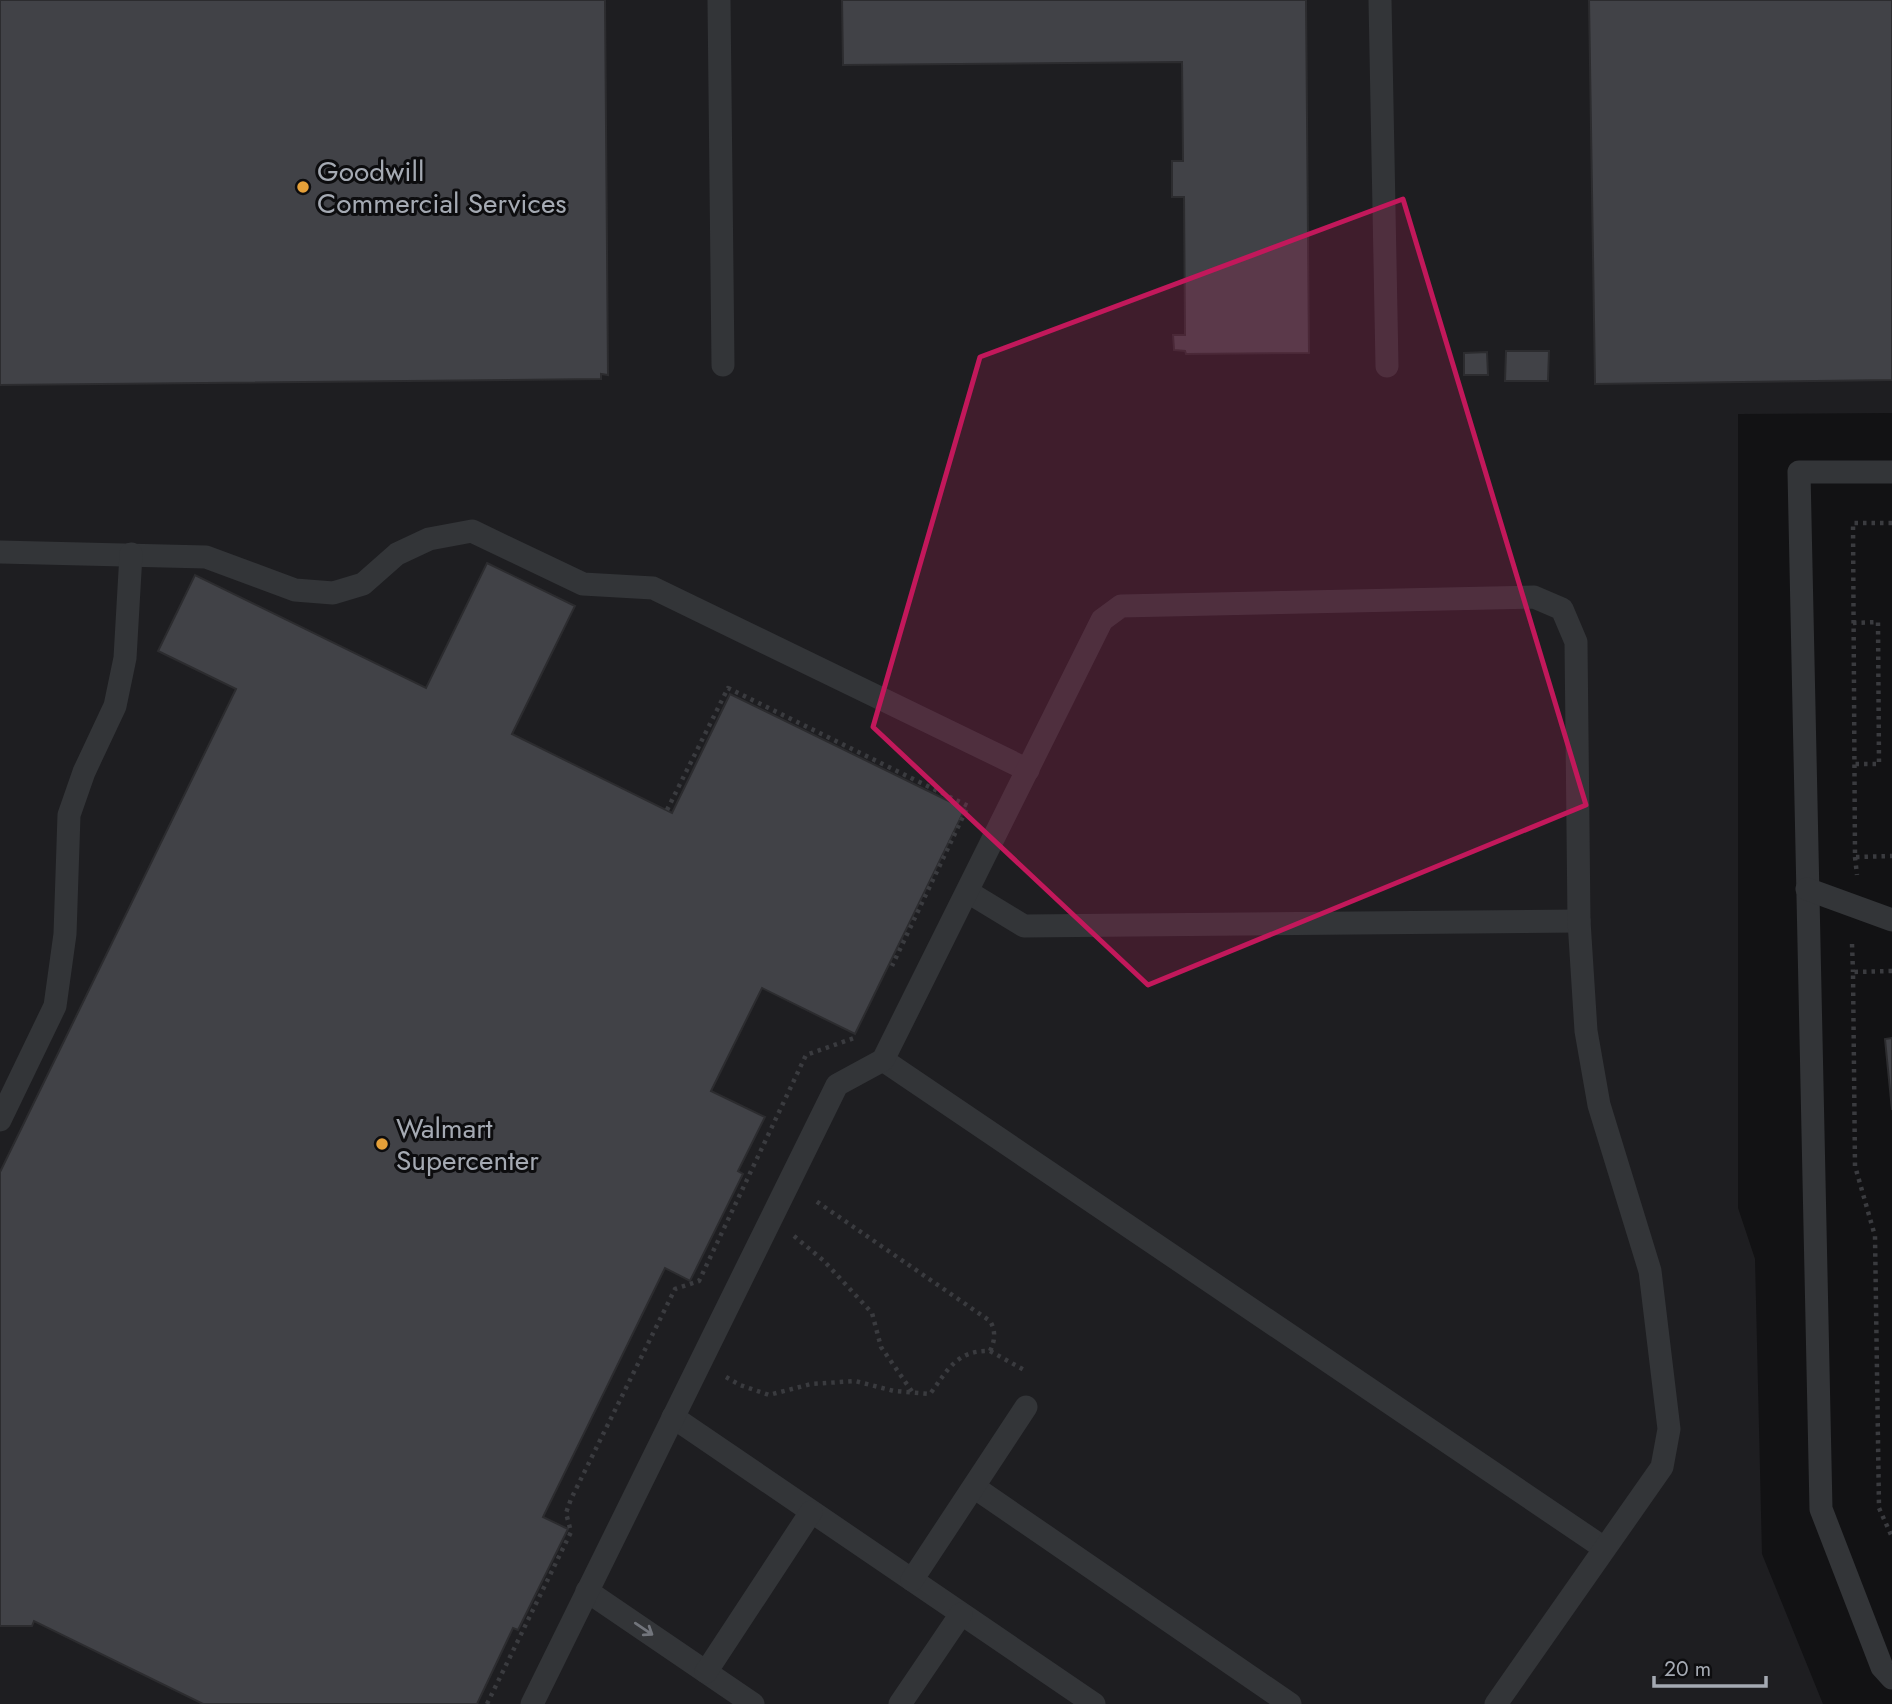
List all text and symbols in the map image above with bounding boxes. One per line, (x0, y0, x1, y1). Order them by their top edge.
place label: Goodwill Commercial Services (317, 151, 567, 224)
marker: Goodwill Commercial Services (295, 179, 311, 195)
place label: Walmart Supercenter (396, 1108, 539, 1181)
marker: Walmart Supercenter (374, 1136, 390, 1152)
one-way arrow (633, 1623, 653, 1637)
scale bar (1654, 1644, 1766, 1688)
text: 20 m (1664, 1654, 1711, 1684)

